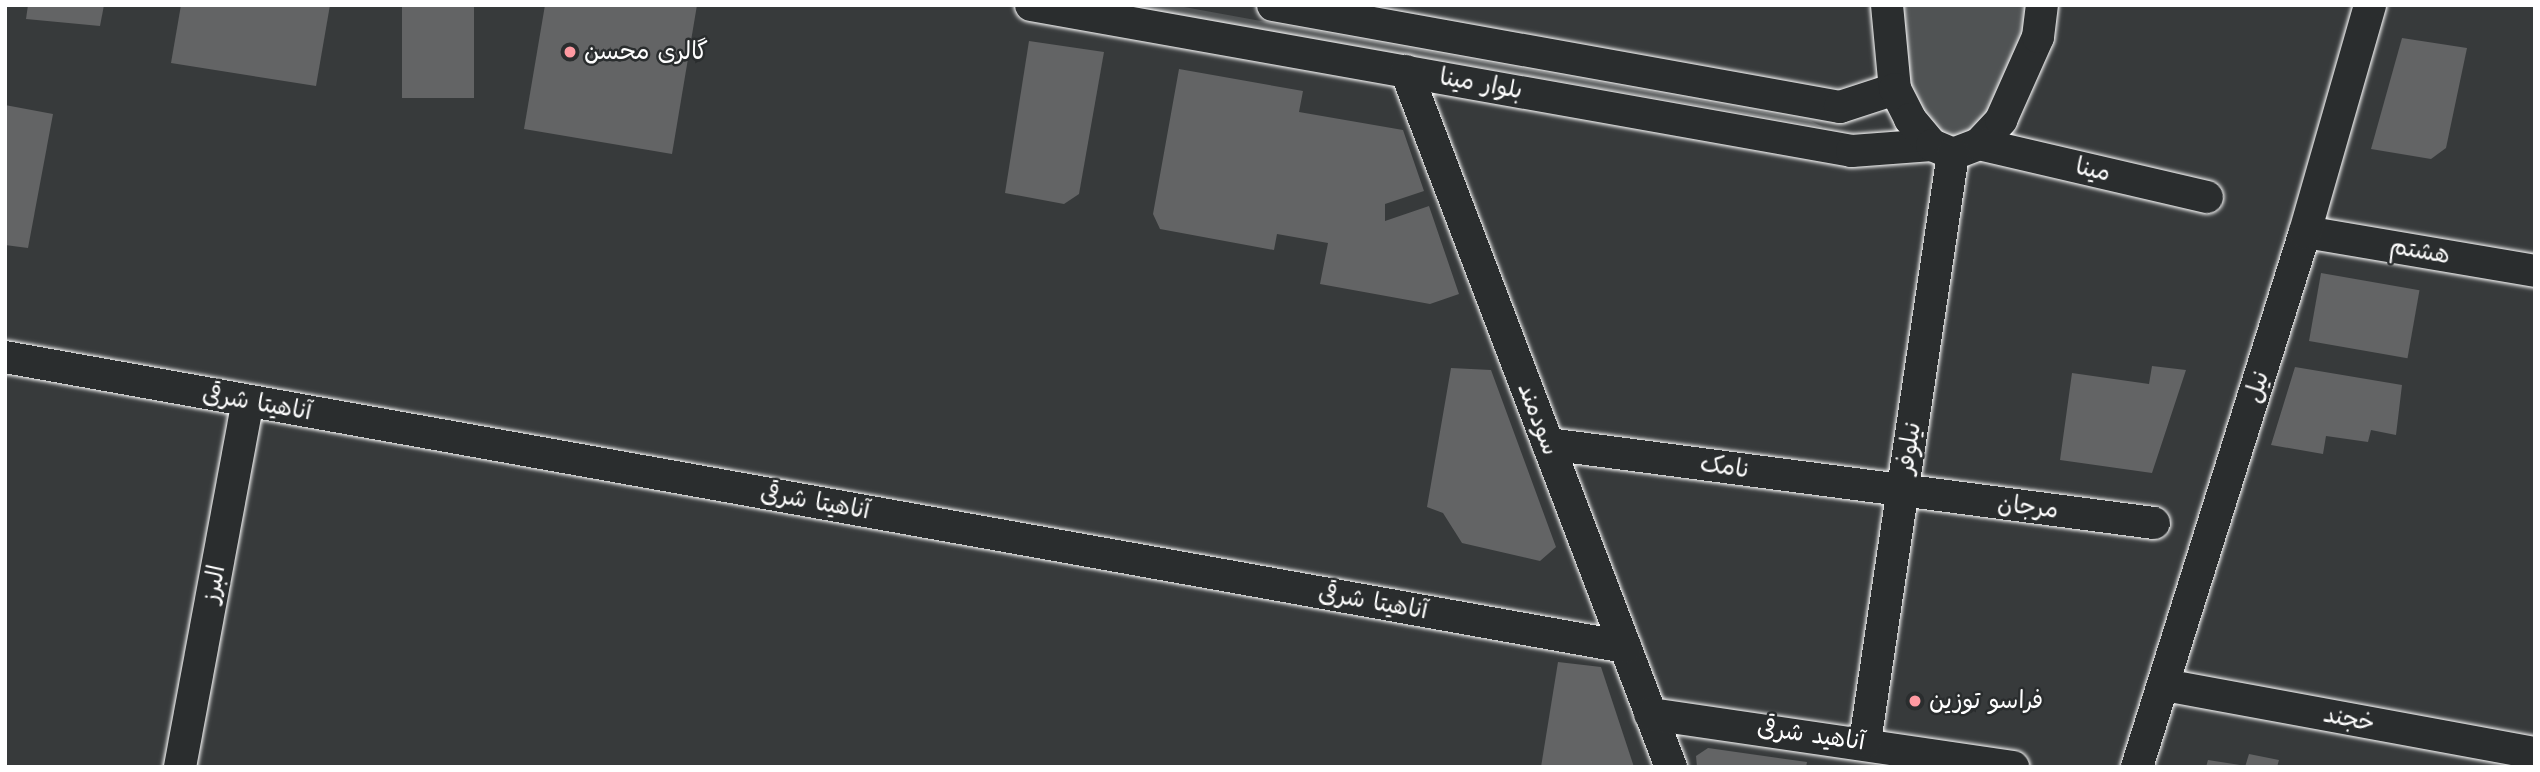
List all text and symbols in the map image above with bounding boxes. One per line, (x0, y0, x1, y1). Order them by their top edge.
place label: گالری محسن (584, 38, 708, 66)
marker: گالری محسن (562, 44, 578, 60)
street label: بلوار مینا (1437, 63, 1525, 105)
street label: مینا (2073, 152, 2113, 188)
street label: هشتم (2388, 232, 2452, 270)
street label: نیل (2239, 368, 2275, 406)
street label: آناهیتا شرقی (200, 379, 314, 427)
street label: سودمند (1511, 379, 1565, 459)
street label: نیلوفر (1891, 420, 1927, 476)
street label: نامک (1698, 449, 1752, 485)
street label: آناهیتا شرقی (758, 478, 872, 526)
street label: مرجان (1996, 489, 2060, 525)
street label: البرز (196, 563, 232, 605)
street label: آناهیتا شرقی (1316, 578, 1430, 626)
place label: فراسو توزین (1929, 687, 2043, 715)
marker: فراسو توزین (1907, 693, 1923, 709)
street label: خجند (2321, 700, 2377, 738)
street label: آناهید شرقی (1755, 713, 1867, 757)

